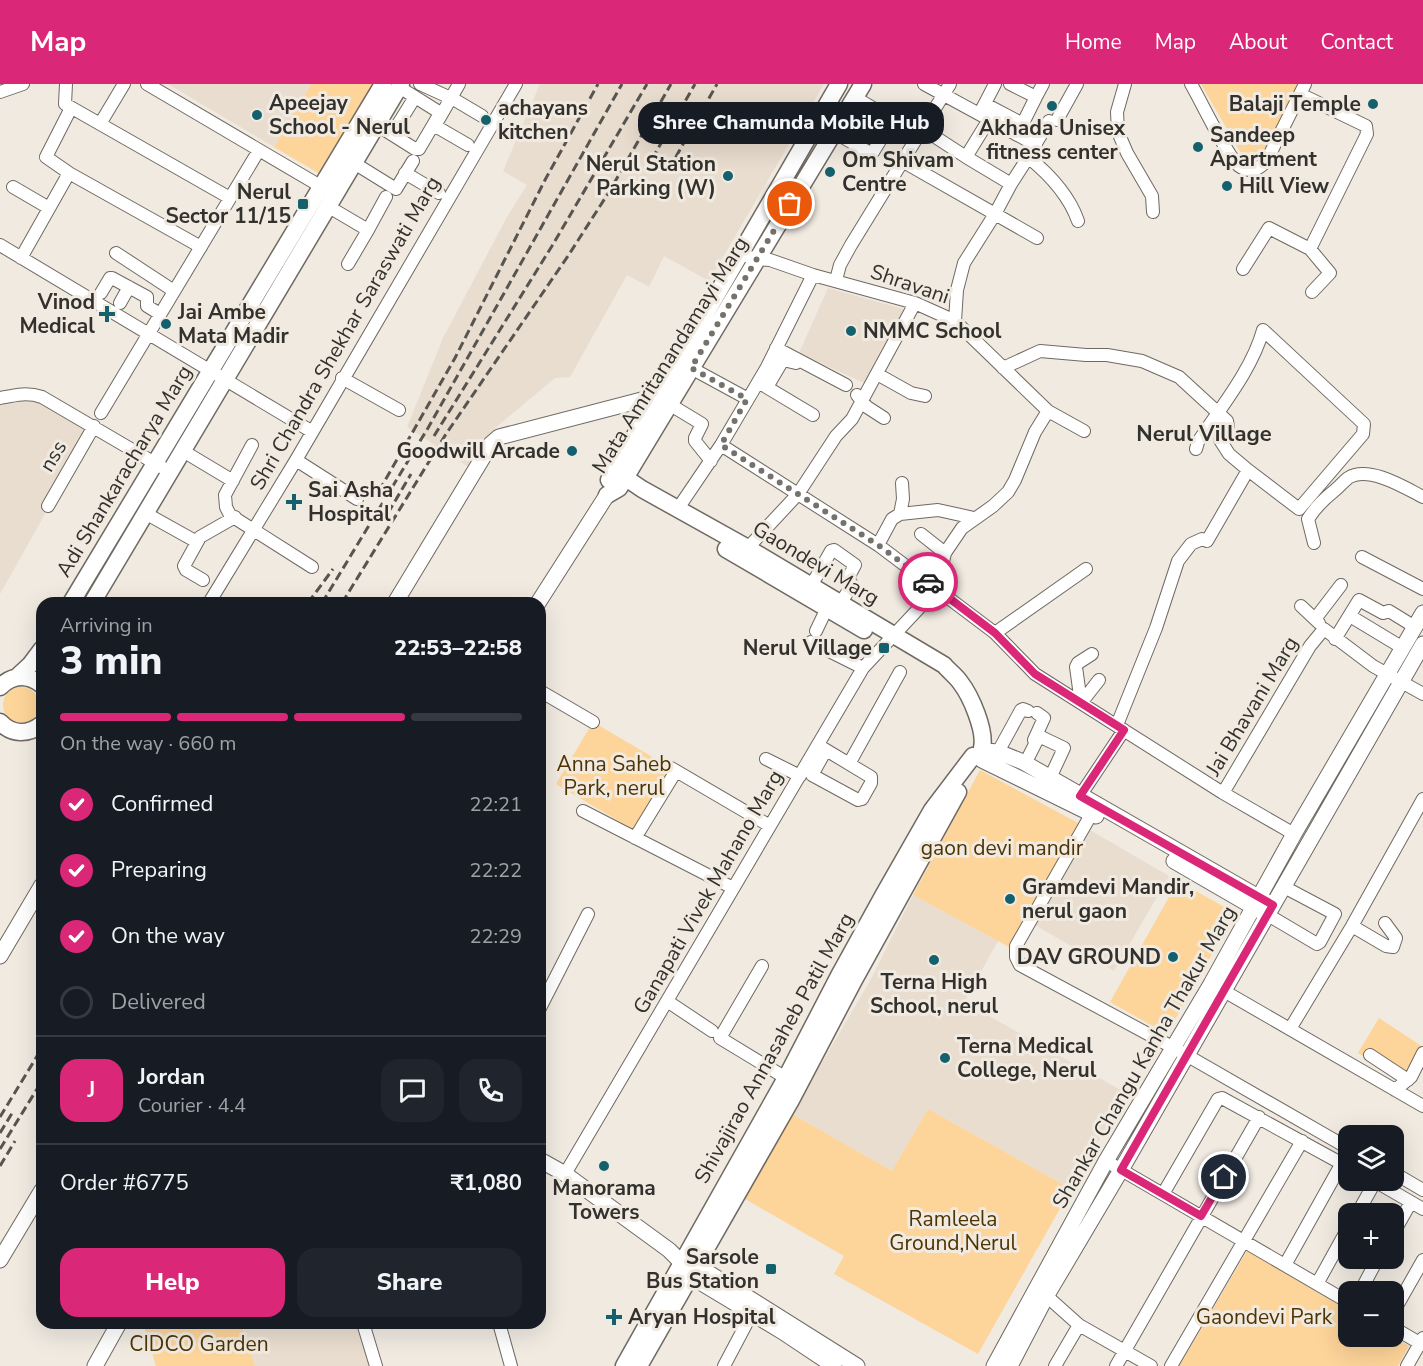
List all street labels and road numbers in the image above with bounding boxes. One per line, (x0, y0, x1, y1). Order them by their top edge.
street label: Shri Chandra Shekhar Saraswati Marg (243, 171, 447, 495)
street label: Mata Amritanandamayi Marg (585, 231, 755, 479)
street label: Shravani (867, 257, 953, 311)
street label: Adi Shankaracharya Marg (50, 360, 198, 582)
street label: nss (33, 435, 73, 477)
street label: Gaondevi Marg (747, 514, 885, 612)
street label: Jai Bhavani Marg (1199, 631, 1305, 782)
street label: Ganapati Vivek Mahano Marg (627, 765, 789, 1019)
street label: Shankar Changu Kanha Thakur Marg (1046, 900, 1242, 1214)
street label: Shivajirao Annasaheb Patil Marg (688, 908, 860, 1188)

